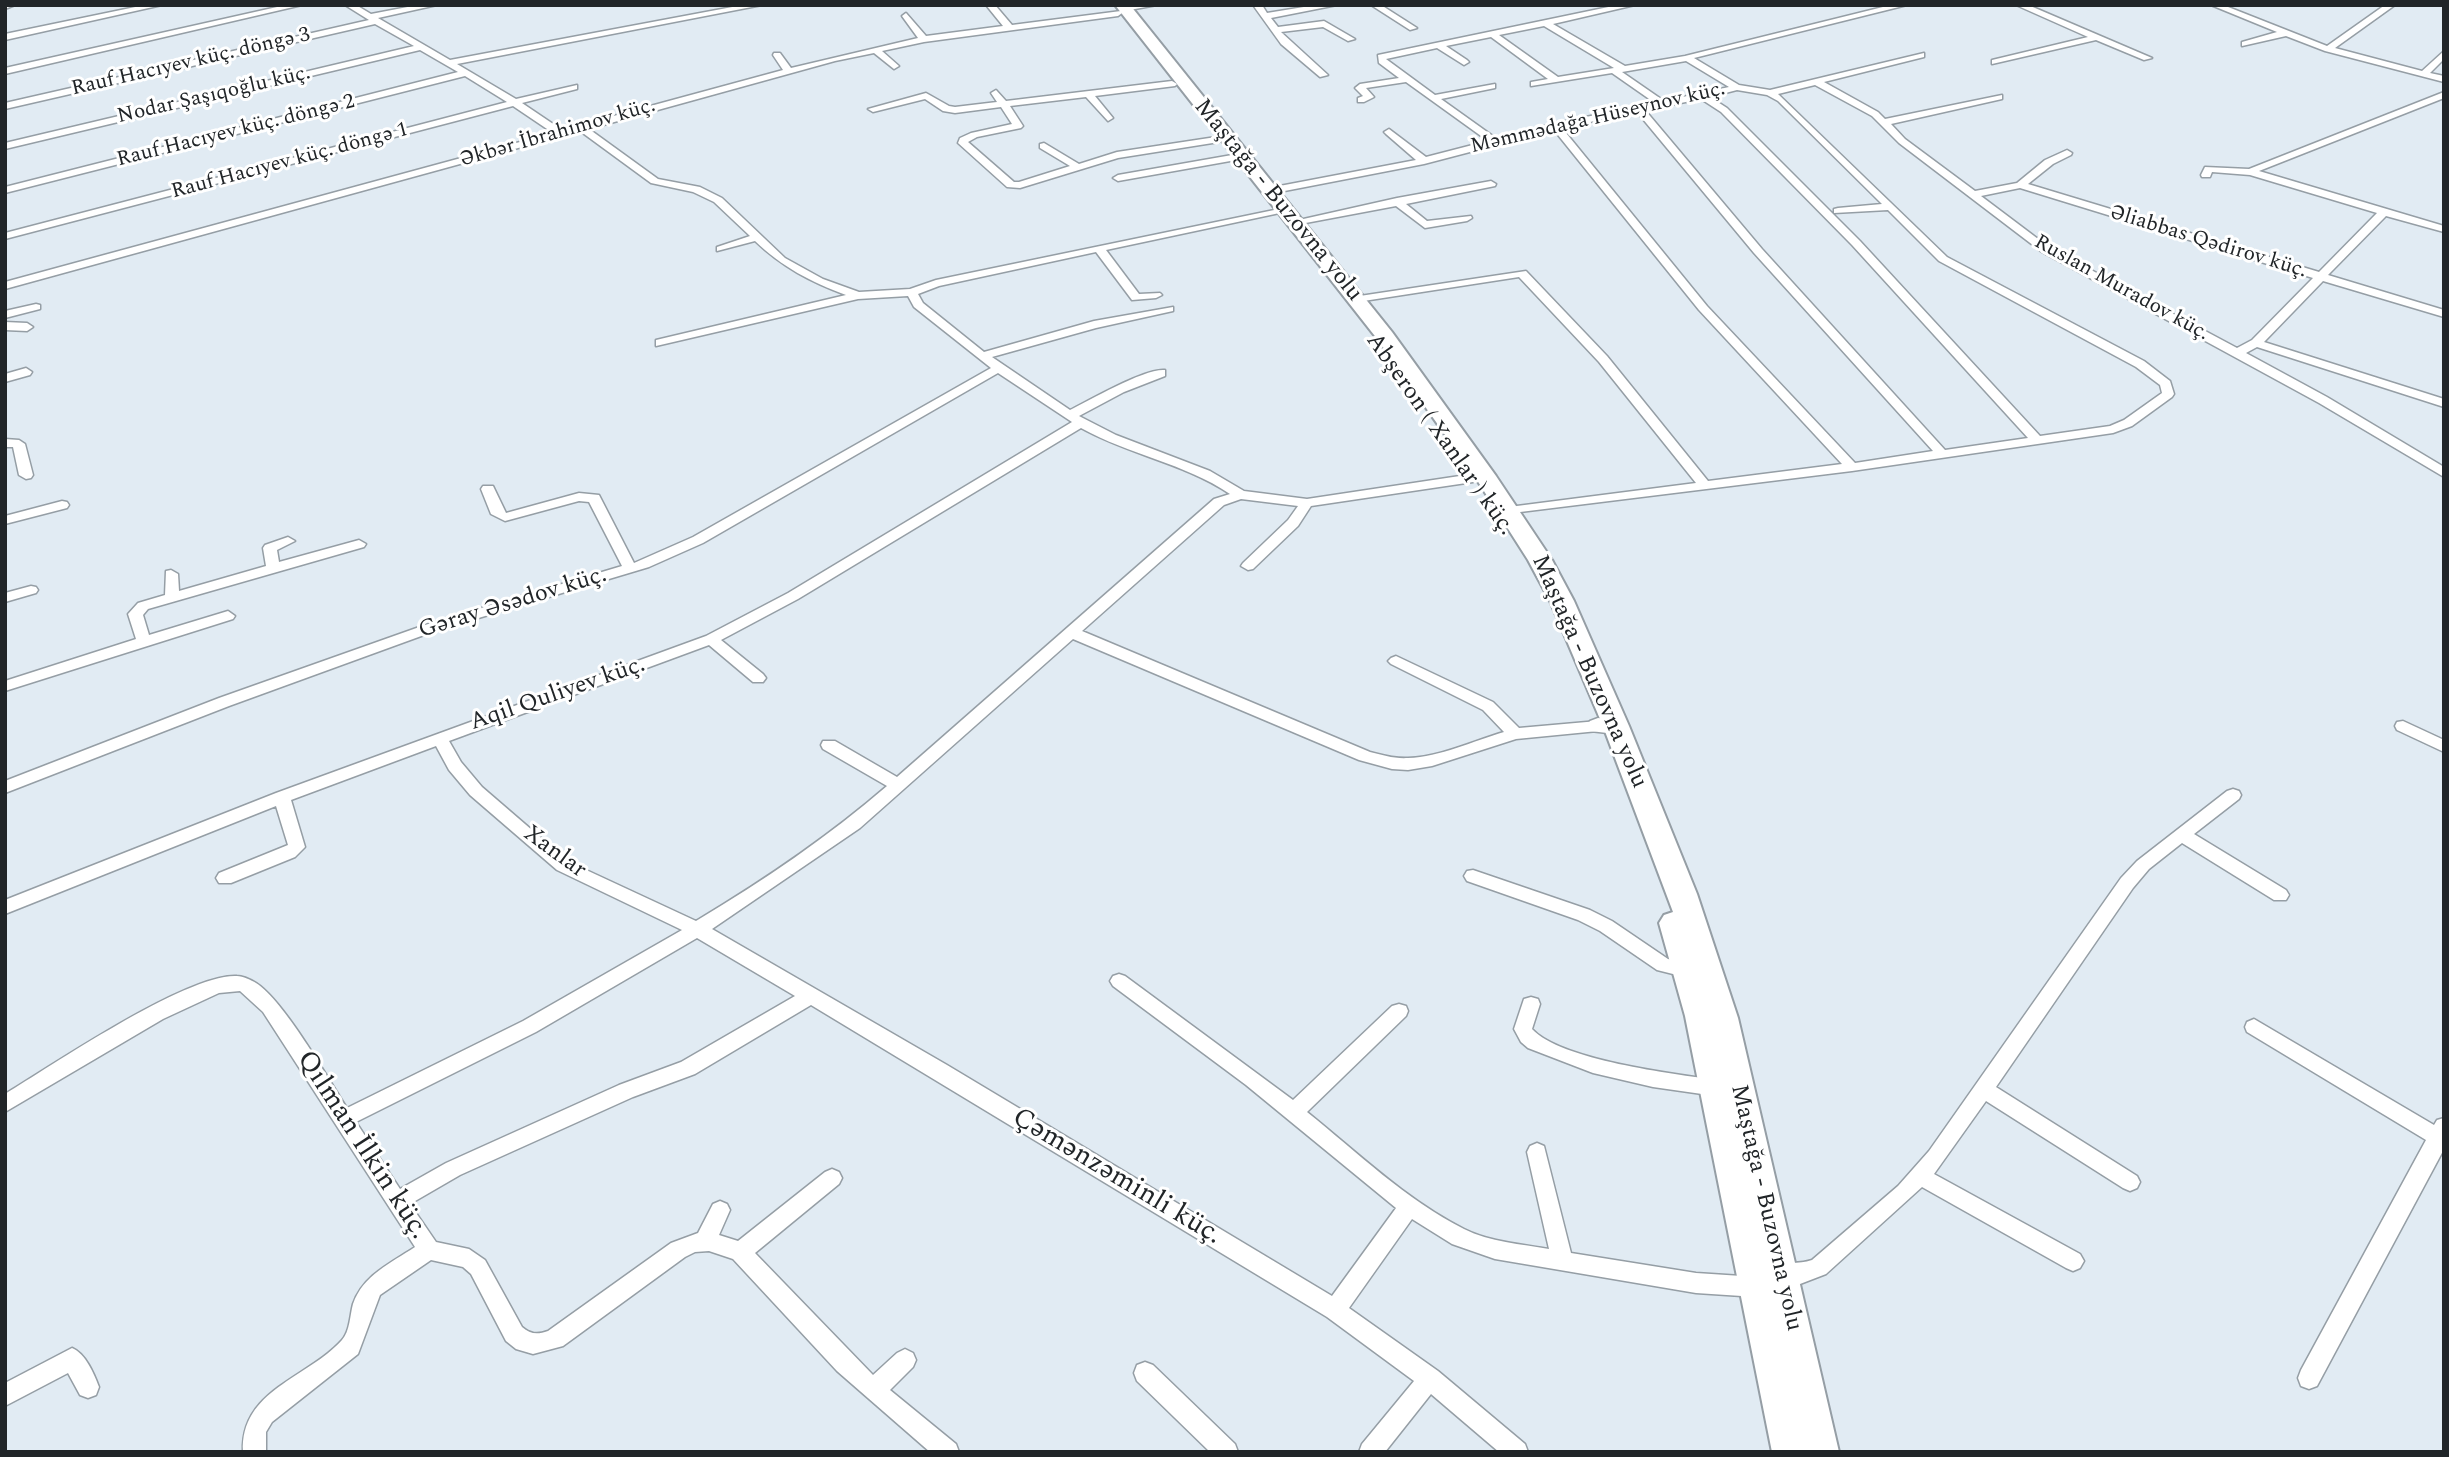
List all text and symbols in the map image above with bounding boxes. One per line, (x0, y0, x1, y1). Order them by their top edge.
street label: Rauf Hacıyev küç. döngə 3 (69, 23, 313, 103)
street label: Nodar Şaşıqoğlu küç. (115, 62, 313, 130)
street label: Məmmədağa Hüseynov küç. (1468, 77, 1728, 161)
street label: Rauf Hacıyev küç. döngə 2 (115, 90, 357, 174)
street label: Əkbər İbrahimov küç. (457, 94, 659, 174)
street label: Maştağa - Buzovna yolu (1186, 94, 1368, 308)
street label: Rauf Hacıyev küç. döngə 1 (169, 118, 411, 206)
street label: Əliabbas Qədirov küç. (2107, 201, 2309, 285)
street label: Ruslan Muradov küç. (2029, 230, 2213, 348)
street label: Abşeron ( Xanlar ) küç. (1358, 328, 1520, 542)
street label: Maştağa - Buzovna yolu (1524, 551, 1652, 793)
street label: Gəray Əsədov küç. (415, 562, 611, 646)
street label: Aqil Quliyev küç. (467, 652, 649, 738)
street label: Xanlar (517, 820, 591, 886)
street label: Qılman İlkin küç. (288, 1045, 434, 1247)
street label: Maştağa - Buzovna yolu (1723, 1082, 1807, 1334)
street label: Çəmənzəminli küç. (1005, 1102, 1227, 1254)

